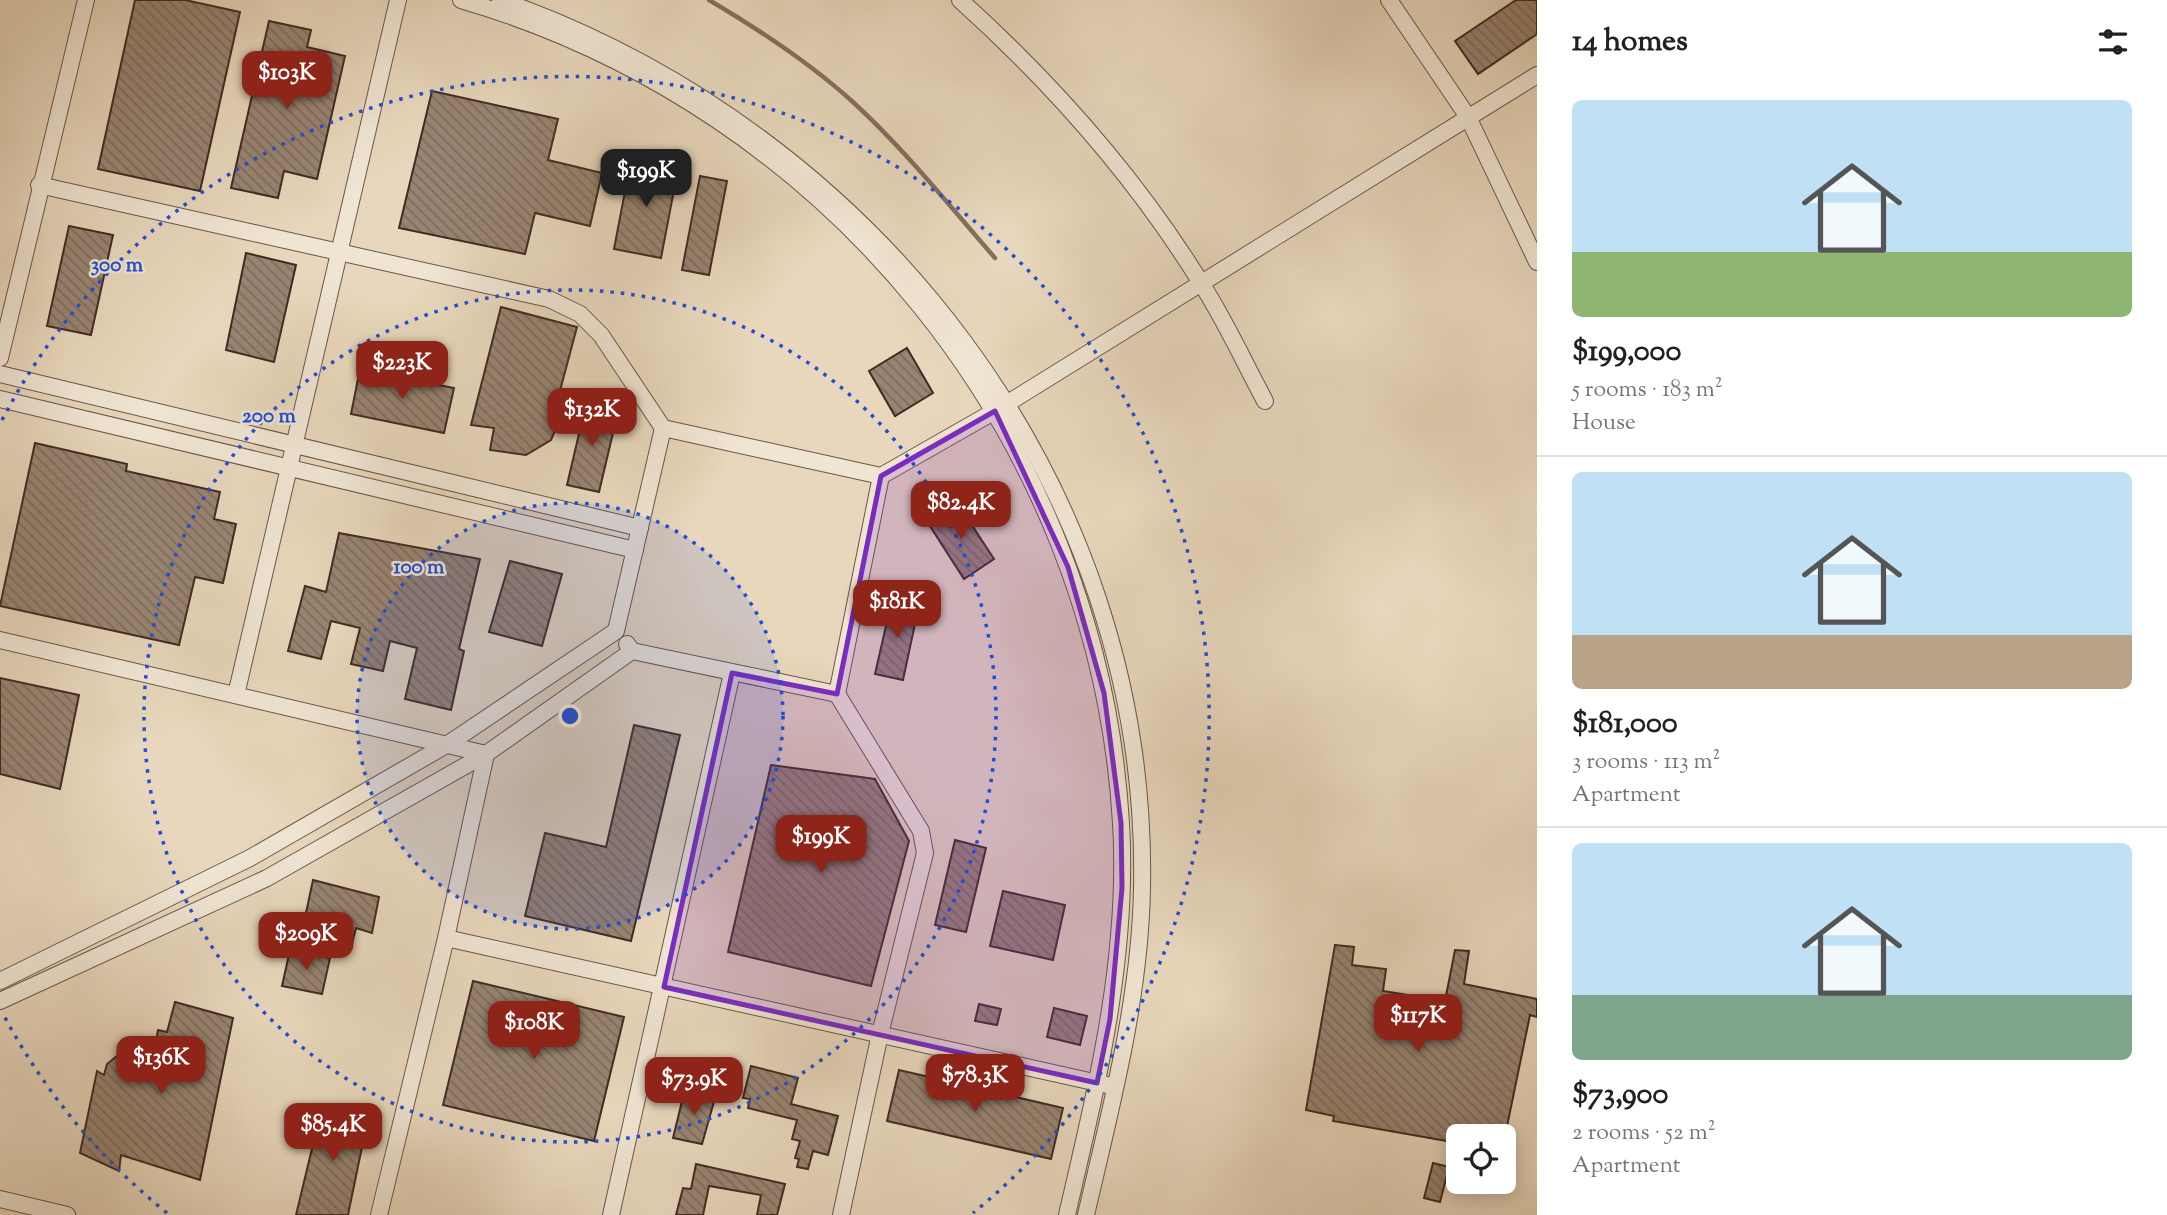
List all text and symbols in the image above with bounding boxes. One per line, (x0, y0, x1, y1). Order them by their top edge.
text: 14 homes (1572, 21, 1688, 64)
icon: filters (2094, 23, 2132, 61)
pin: $103K (238, 52, 336, 111)
text: $103K (258, 57, 316, 90)
icon: home (1789, 145, 1915, 271)
pin: $199K (597, 150, 695, 209)
text: $199K (617, 155, 675, 188)
text: 300 m (91, 251, 144, 281)
text: $199,000 (1572, 331, 1681, 374)
pin: $223K (353, 342, 451, 401)
text: $223K (372, 347, 432, 380)
text: 5 rooms · 183 m² (1572, 374, 1723, 407)
pin: $132K (543, 388, 641, 448)
text: $132K (564, 394, 620, 427)
text: 200 m (242, 402, 297, 432)
text: House (1572, 407, 1636, 440)
pin: $82.4K (904, 482, 1018, 541)
text: $82.4K (927, 487, 995, 520)
icon: home (1789, 517, 1915, 643)
text: 100 m (394, 553, 445, 583)
pin: $181K (848, 580, 946, 640)
text: $181K (869, 586, 925, 619)
text: $181,000 (1572, 703, 1678, 746)
centre of rings (558, 704, 582, 728)
text: 3 rooms · 113 m² (1572, 746, 1720, 779)
text: Apartment (1572, 779, 1681, 812)
pin: $199K (772, 816, 870, 875)
text: $199K (792, 821, 850, 854)
icon: home (1789, 888, 1915, 1014)
pin: $209K (257, 912, 355, 972)
text: $209K (274, 918, 338, 951)
pin: $117K (1369, 995, 1467, 1054)
text: $117K (1390, 1000, 1446, 1033)
pin: $108K (485, 1002, 583, 1061)
text: $108K (504, 1007, 564, 1040)
pin: $136K (112, 1036, 210, 1096)
text: $136K (132, 1042, 190, 1075)
pin: $78.3K (918, 1054, 1032, 1114)
pin: $73.9K (637, 1058, 751, 1117)
text: $78.3K (942, 1060, 1008, 1093)
text: $73.9K (661, 1063, 727, 1096)
text: $73,900 (1572, 1074, 1668, 1117)
pin: $85.4K (276, 1104, 390, 1163)
text: $85.4K (300, 1109, 366, 1142)
text: 2 rooms · 52 m² (1572, 1117, 1715, 1150)
map controls (1446, 1124, 1516, 1194)
button: locate (1446, 1124, 1516, 1194)
text: Apartment (1572, 1150, 1681, 1183)

